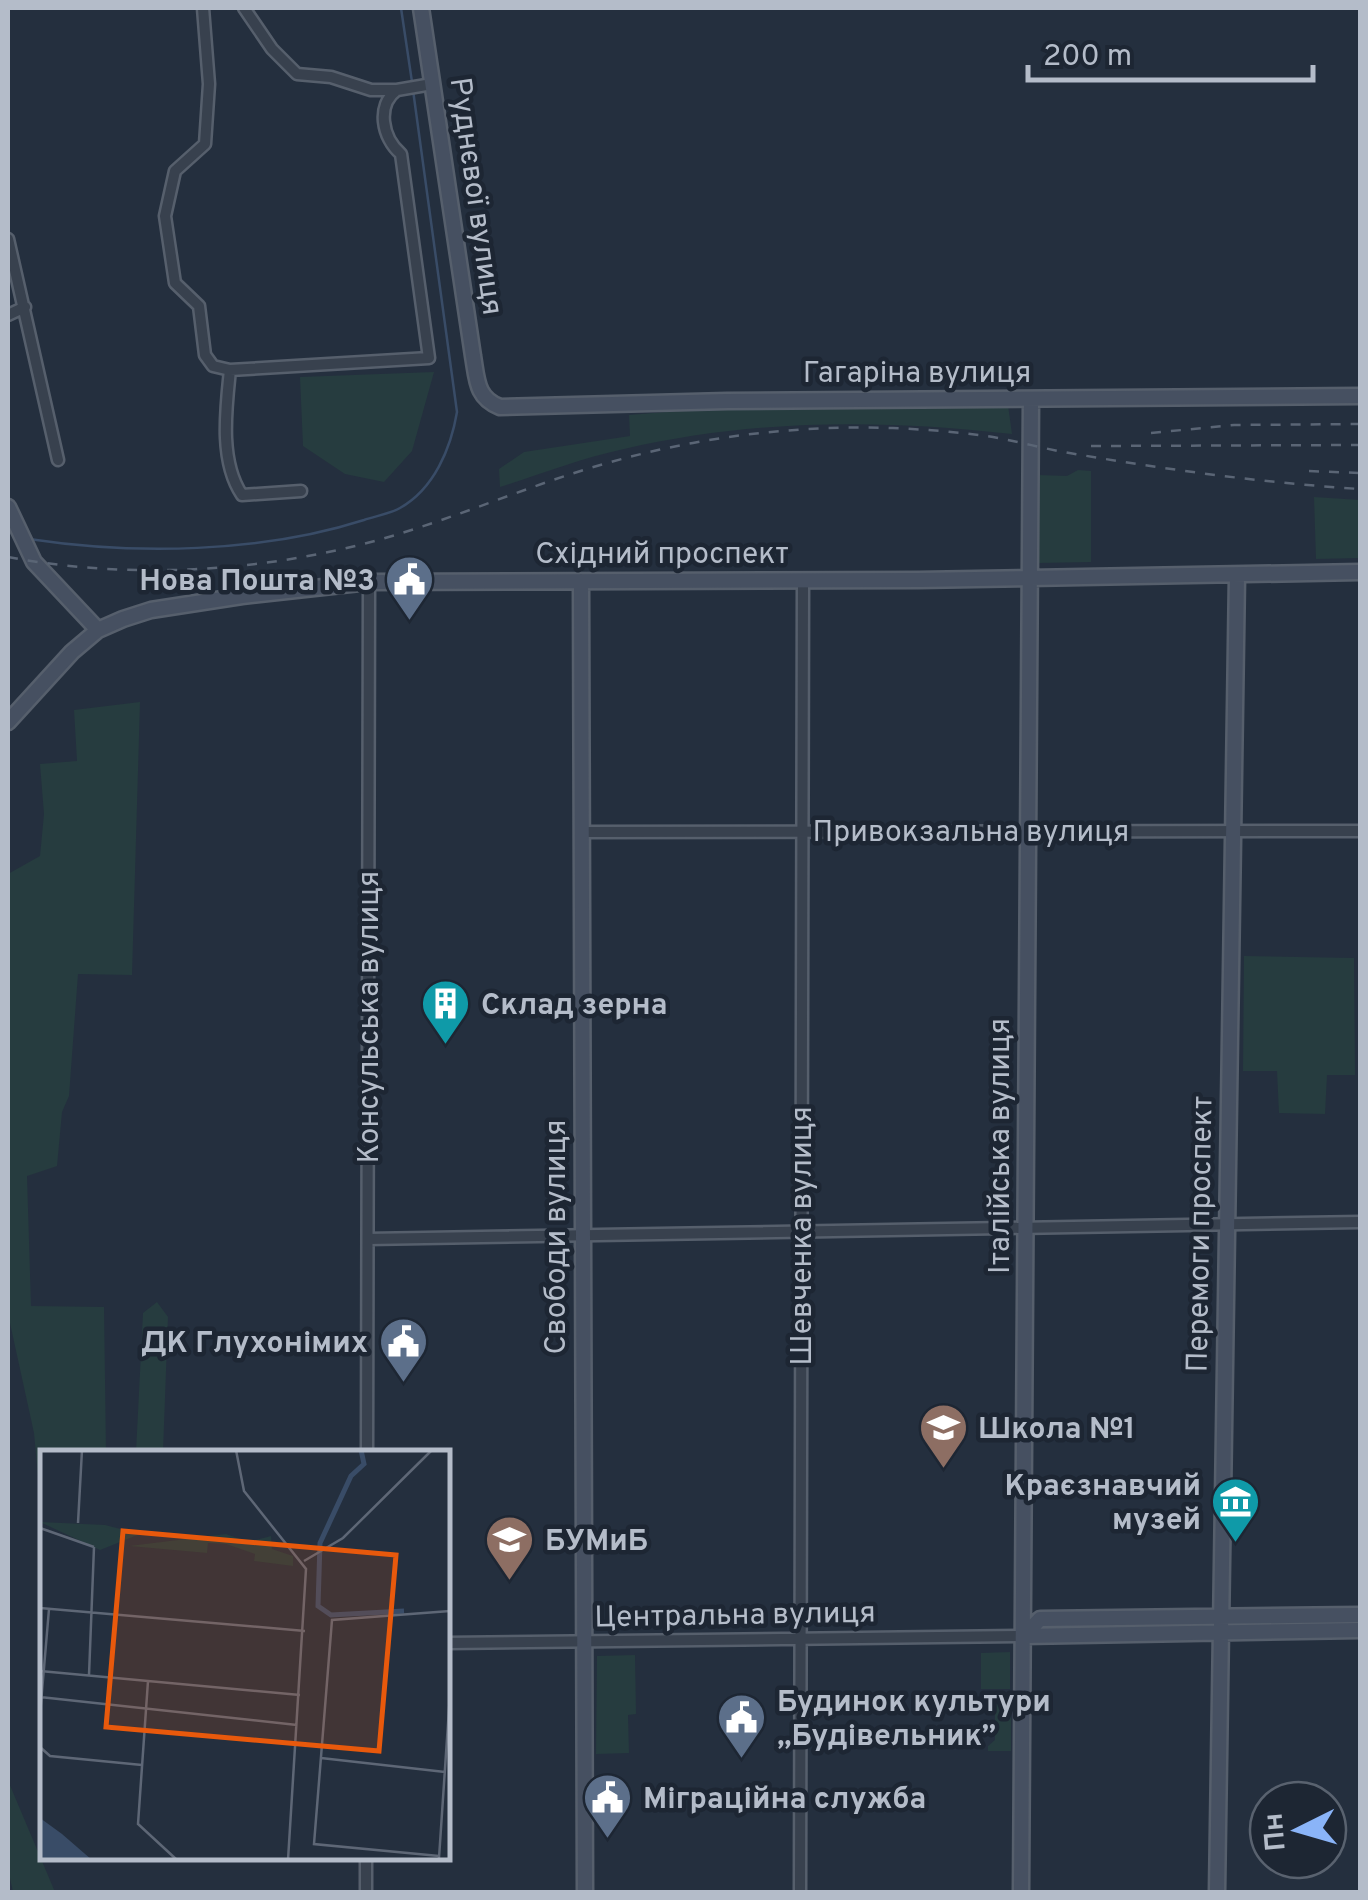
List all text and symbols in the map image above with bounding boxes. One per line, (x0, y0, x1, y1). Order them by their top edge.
scale bar (1028, 20, 1313, 82)
text: 200 m (1043, 39, 1132, 76)
street label: Руднєвої вулиця (440, 75, 510, 318)
street label: Гагаріна вулиця (803, 356, 1031, 393)
street label: Східний проспект (535, 537, 789, 574)
public building icon: Нова Пошта №3 (384, 554, 436, 622)
place label: Нова Пошта №3 (139, 564, 375, 601)
street label: Привокзальна вулиця (813, 815, 1129, 852)
street label: Консульська вулиця (352, 871, 389, 1163)
building icon: Склад зерна (420, 978, 472, 1046)
place label: Склад зерна (481, 988, 667, 1025)
street label: Італійська вулиця (983, 1018, 1020, 1274)
street label: Перемоги проспект (1181, 1095, 1222, 1373)
street label: Шевченка вулиця (785, 1106, 822, 1366)
street label: Свободи вулиця (539, 1119, 576, 1355)
public building icon: ДК Глухонімих (377, 1316, 429, 1384)
place label: ДК Глухонімих (141, 1326, 368, 1363)
school or university icon: Школа №1 (917, 1402, 969, 1470)
place label: Школа №1 (978, 1412, 1135, 1449)
inset map (40, 1450, 450, 1860)
place label: Краєзнавчий музей (1004, 1469, 1201, 1540)
museum icon: Краєзнавчий музей (1210, 1476, 1262, 1544)
school or university icon: БУМиБ (484, 1514, 536, 1582)
place label: БУМиБ (545, 1524, 648, 1561)
street label: Центральна вулиця (594, 1596, 876, 1637)
place label: Будинок культури „Будівельник” (777, 1685, 1051, 1756)
public building icon: Будинок культури „Будівельник” (716, 1692, 768, 1760)
public building icon: Міграційна служба (582, 1772, 634, 1840)
north arrow (1248, 1780, 1348, 1880)
place label: Міграційна служба (643, 1782, 926, 1819)
text: Пн (1257, 1812, 1296, 1852)

